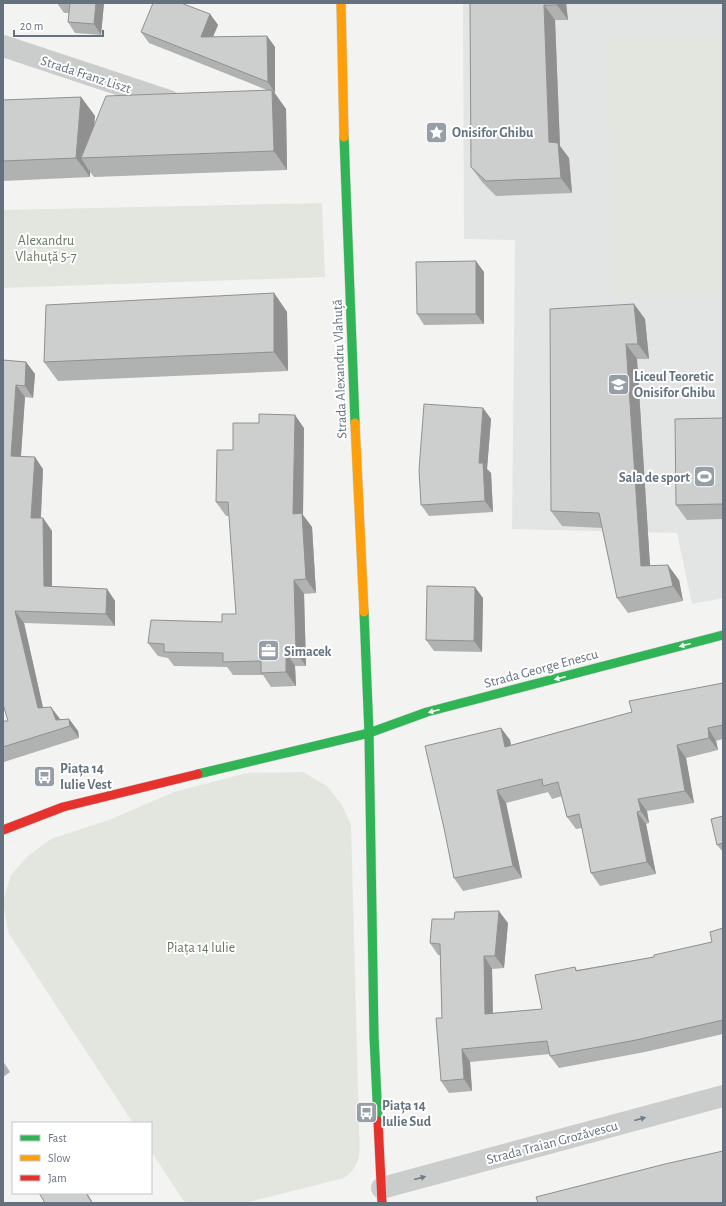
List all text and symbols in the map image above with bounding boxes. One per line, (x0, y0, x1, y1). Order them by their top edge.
scale bar (14, 12, 103, 38)
text: 20 m (20, 20, 43, 32)
street label: Strada Franz Liszt (39, 54, 133, 96)
place icon: Onisifor Ghibu (424, 119, 450, 145)
place label: Onisifor Ghibu (452, 126, 534, 140)
park label: Alexandru Vlahuță 5-7 (15, 234, 77, 265)
street label: Strada Alexandru Vlahuță (331, 298, 350, 439)
place label: Liceul Teoretic Onisifor Ghibu (634, 370, 716, 400)
school or university icon: Liceul Teoretic Onisifor Ghibu (605, 371, 631, 397)
sports icon: Sala de sport (692, 464, 718, 490)
place label: Sala de sport (619, 471, 690, 485)
office icon: Simacek (256, 638, 282, 664)
one-way arrow (679, 642, 692, 648)
place label: Simacek (284, 645, 332, 659)
street label: Strada George Enescu (483, 647, 600, 691)
one-way arrow (553, 675, 566, 681)
one-way arrow (428, 708, 440, 714)
place label: Piața 14 Iulie Vest (60, 762, 112, 792)
bus stop icon: Piața 14 Iulie Vest (31, 763, 57, 789)
park label: Piața 14 Iulie (167, 941, 235, 956)
place label: Piața 14 Iulie Sud (382, 1099, 432, 1129)
bus stop icon: Piața 14 Iulie Sud (354, 1100, 380, 1126)
one-way arrow (634, 1115, 646, 1121)
street label: Strada Traian Grozăvescu (485, 1119, 619, 1167)
legend (12, 1122, 152, 1194)
text: Fast (48, 1132, 67, 1144)
text: Slow (48, 1152, 70, 1164)
text: Jam (48, 1172, 67, 1184)
one-way arrow (414, 1175, 426, 1181)

